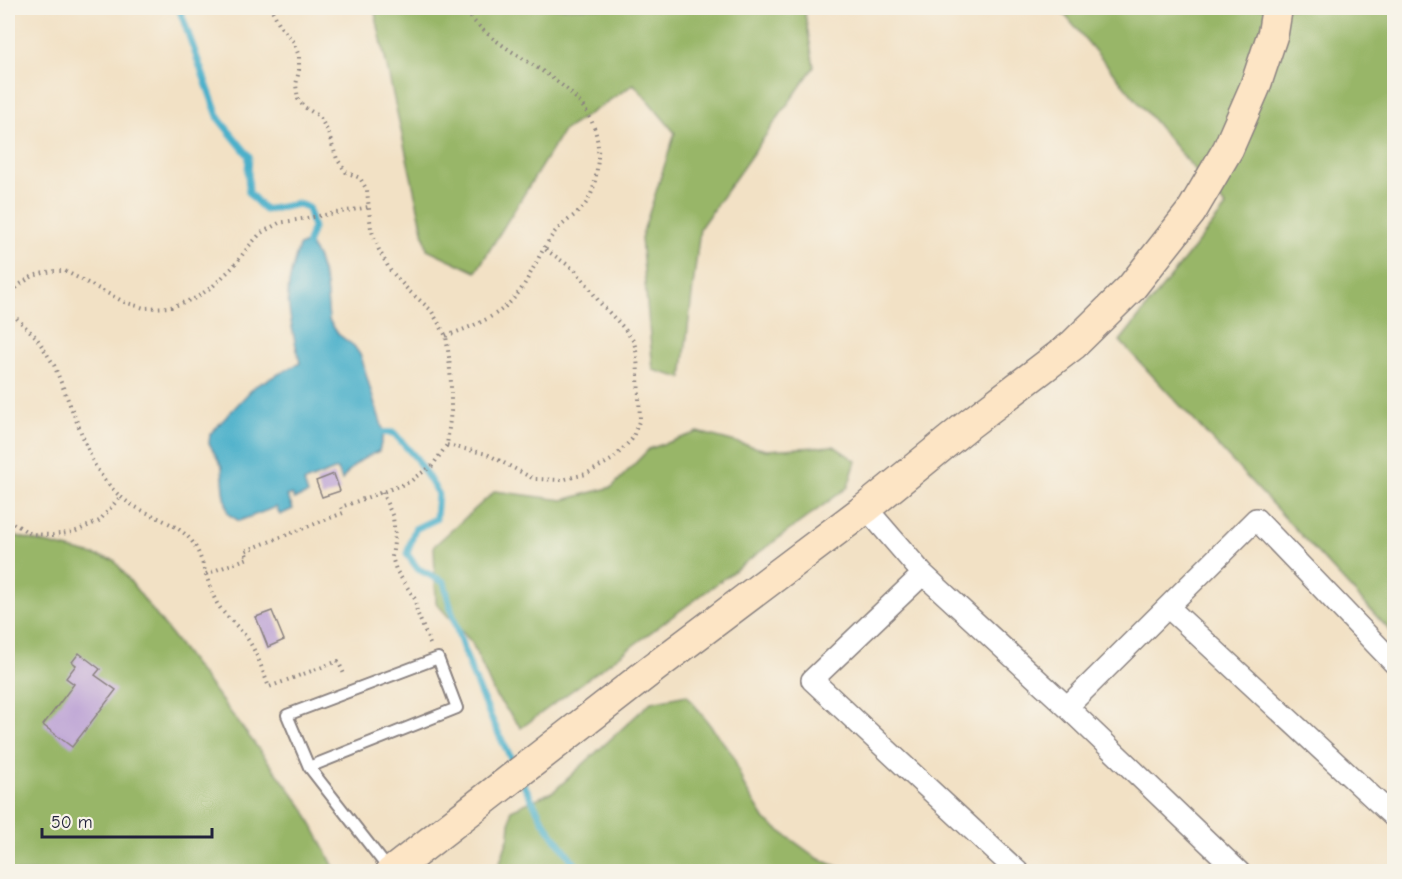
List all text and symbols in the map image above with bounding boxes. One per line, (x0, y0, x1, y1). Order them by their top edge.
scale bar (42, 801, 212, 839)
text: 50 m (51, 812, 93, 833)

